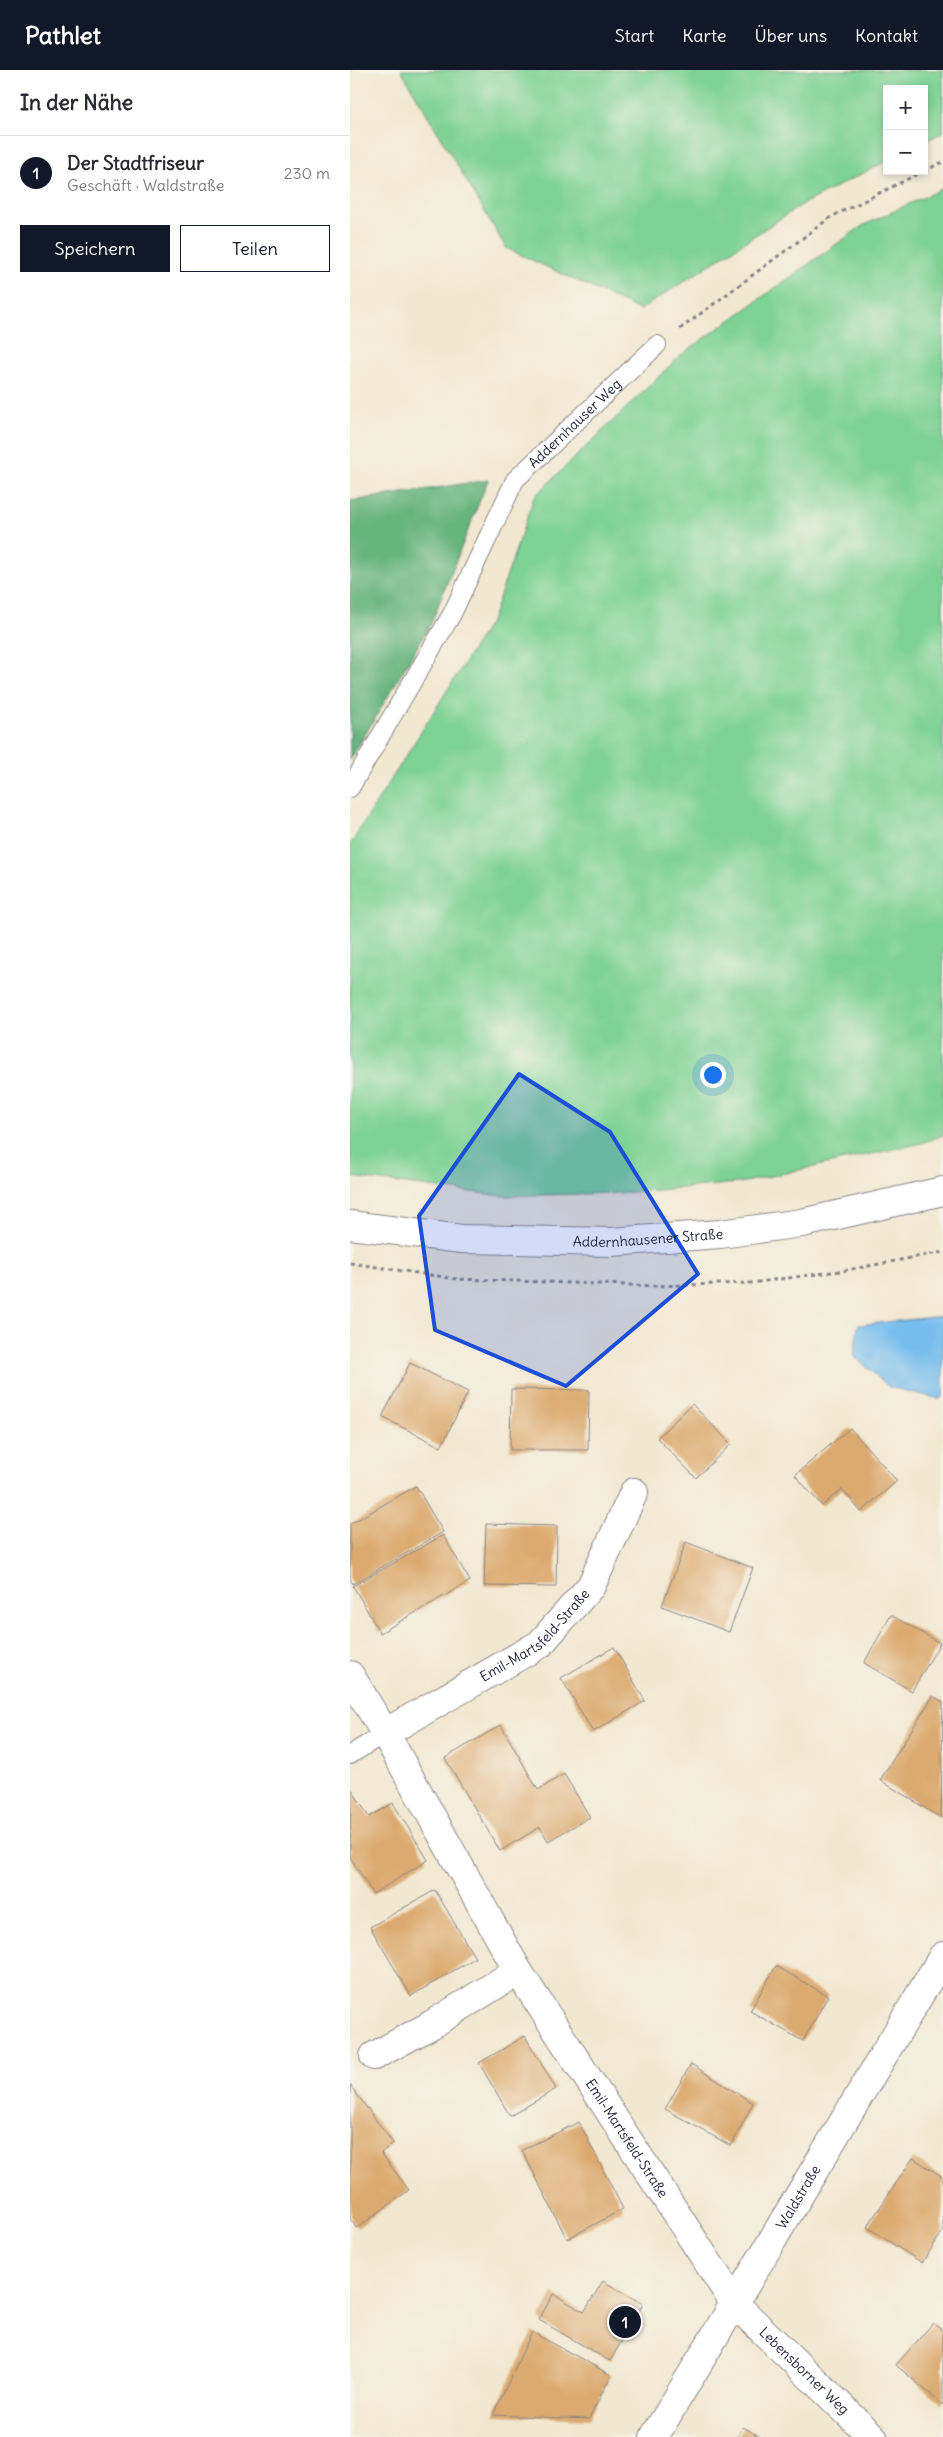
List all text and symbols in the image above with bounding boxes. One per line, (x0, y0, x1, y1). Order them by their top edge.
text: Pathlet (25, 20, 101, 50)
text: Start (615, 24, 654, 47)
text: Karte (682, 24, 727, 47)
text: Über uns (755, 24, 827, 47)
text: Kontakt (855, 24, 918, 47)
map controls (883, 85, 928, 175)
button: + (883, 85, 928, 130)
text: In der Nähe (20, 89, 133, 116)
button: − (883, 130, 928, 175)
text: Der Stadtfriseur (67, 151, 204, 175)
text: 1 (33, 163, 39, 183)
text: 230 m (284, 163, 330, 183)
text: Geschäft · Waldstraße (67, 175, 224, 195)
button: Speichern (20, 225, 170, 272)
button: Teilen (180, 225, 330, 272)
street label: Addernhauser Weg (524, 375, 625, 472)
your location (700, 1062, 726, 1088)
street label: Addernhausener Straße (573, 1225, 724, 1251)
street label: Emil-Martsfeld-Straße (477, 1585, 593, 1686)
street label: Emil-Martsfeld-Straße (582, 2075, 672, 2201)
street label: Waldstraße (772, 2162, 824, 2232)
pin: 1 (609, 2303, 641, 2341)
street label: Lebensborner Weg (755, 2323, 853, 2418)

